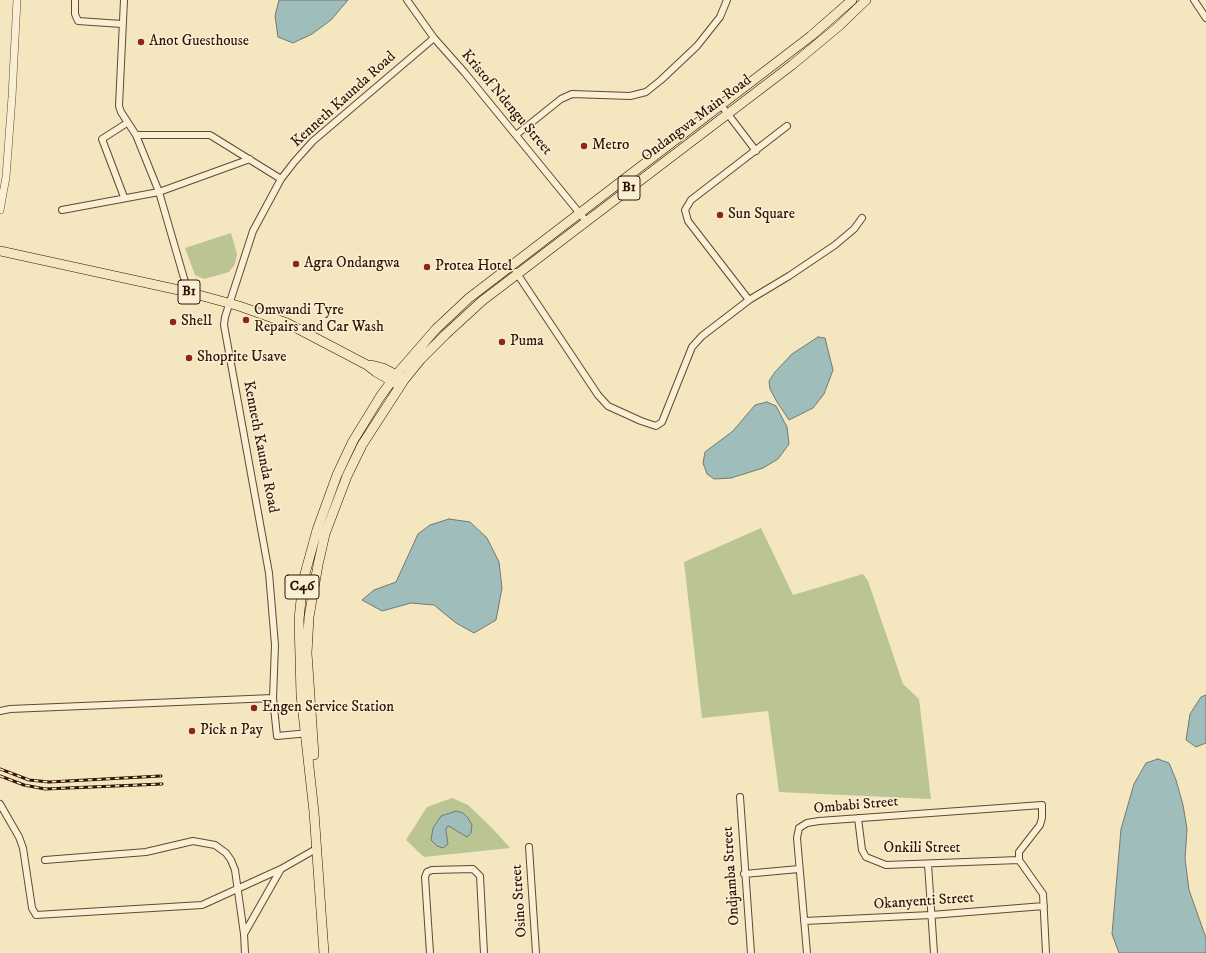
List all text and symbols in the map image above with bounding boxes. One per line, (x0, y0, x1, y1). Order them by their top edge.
place label: Anot Guesthouse (149, 33, 249, 51)
marker: Anot Guesthouse (136, 37, 146, 47)
street label: Kristof Ndengu Street (457, 47, 555, 159)
street label: Kenneth Kaunda Road (288, 48, 400, 152)
street label: Ondangwa Main Road (638, 72, 756, 166)
place label: Metro (592, 137, 629, 155)
marker: Metro (579, 141, 589, 151)
road number: B1 (618, 176, 640, 200)
place label: Sun Square (728, 206, 795, 224)
marker: Sun Square (715, 210, 725, 220)
place label: Agra Ondangwa (304, 255, 400, 273)
place label: Protea Hotel (435, 258, 512, 276)
marker: Agra Ondangwa (291, 259, 301, 269)
marker: Protea Hotel (422, 262, 432, 272)
road number: B1 (178, 280, 200, 304)
place label: Omwandi Tyre Repairs and Car Wash (254, 302, 384, 337)
place label: Shell (181, 313, 212, 331)
marker: Omwandi Tyre Repairs and Car Wash (241, 315, 251, 325)
marker: Shell (168, 317, 178, 327)
place label: Puma (510, 333, 544, 351)
marker: Puma (497, 337, 507, 347)
place label: Shoprite Usave (197, 349, 286, 367)
marker: Shoprite Usave (184, 353, 194, 363)
street label: Kenneth Kaunda Road (238, 379, 282, 515)
road number: C46 (285, 575, 319, 599)
place label: Engen Service Station (262, 699, 394, 717)
marker: Engen Service Station (249, 703, 259, 713)
place label: Pick n Pay (200, 722, 263, 740)
marker: Pick n Pay (187, 726, 197, 736)
street label: Ombabi Street (813, 793, 899, 819)
street label: Ondjamba Street (720, 826, 744, 926)
street label: Onkili Street (884, 840, 960, 858)
street label: Osino Street (508, 864, 532, 938)
street label: Okanyenti Street (873, 890, 975, 914)

